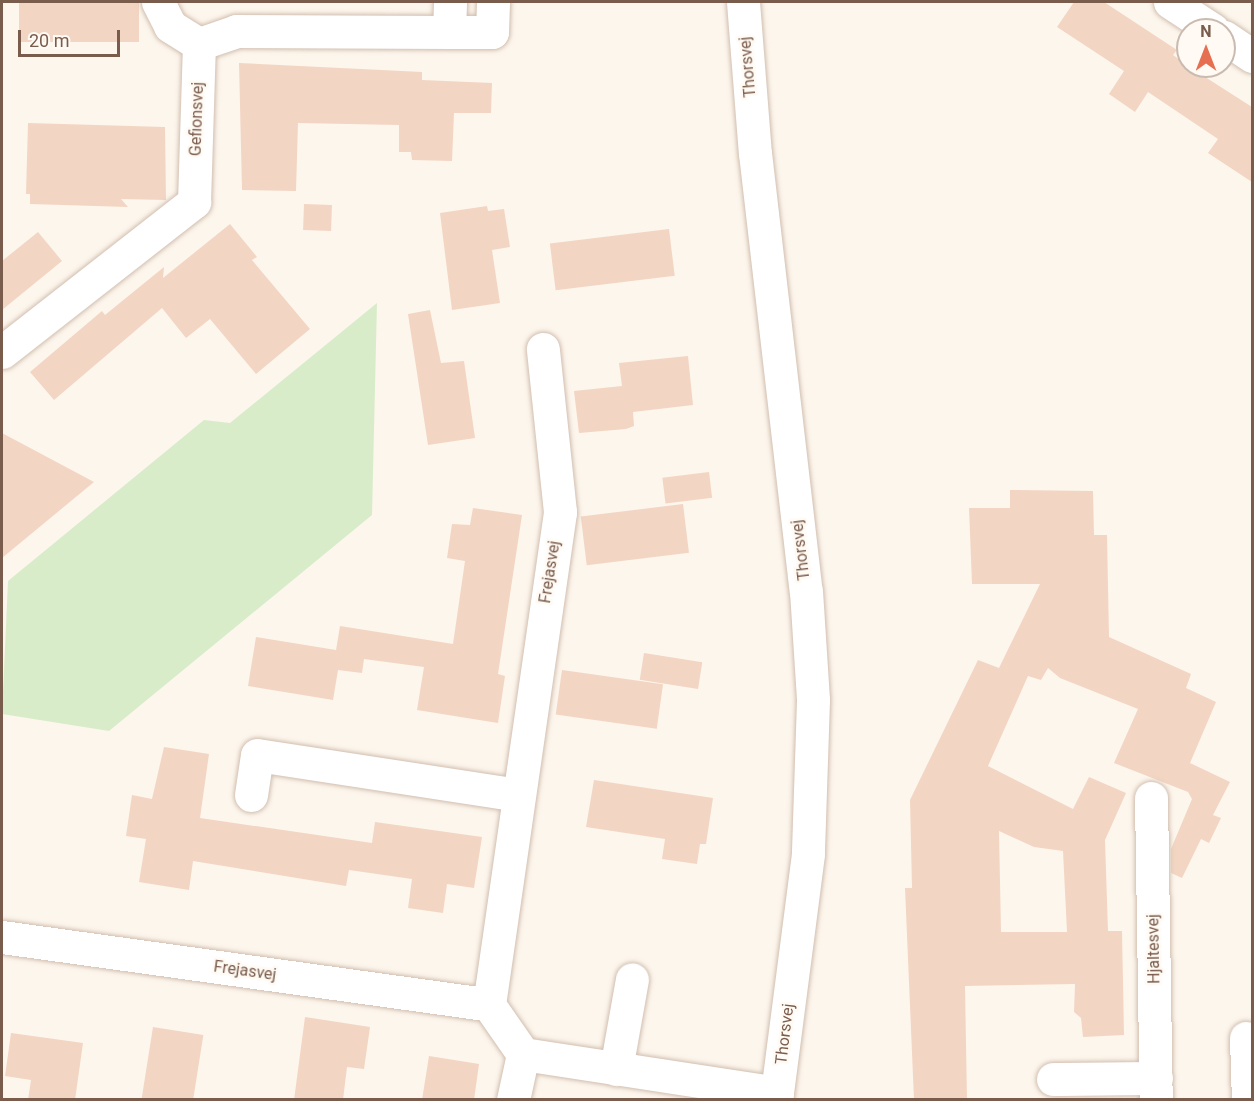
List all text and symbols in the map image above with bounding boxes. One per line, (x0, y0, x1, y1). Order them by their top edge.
scale bar (21, 18, 123, 56)
north arrow (1176, 18, 1236, 78)
text: N (1200, 22, 1212, 41)
text: 20 m (29, 30, 69, 51)
street label: Thorsvej (736, 36, 760, 98)
street label: Gefionsvej (186, 81, 208, 157)
street label: Thorsvej (788, 518, 814, 582)
street label: Frejasvej (536, 539, 564, 605)
street label: Hjaltesvej (1144, 914, 1164, 984)
street label: Frejasvej (212, 957, 278, 985)
street label: Thorsvej (772, 1002, 798, 1066)

